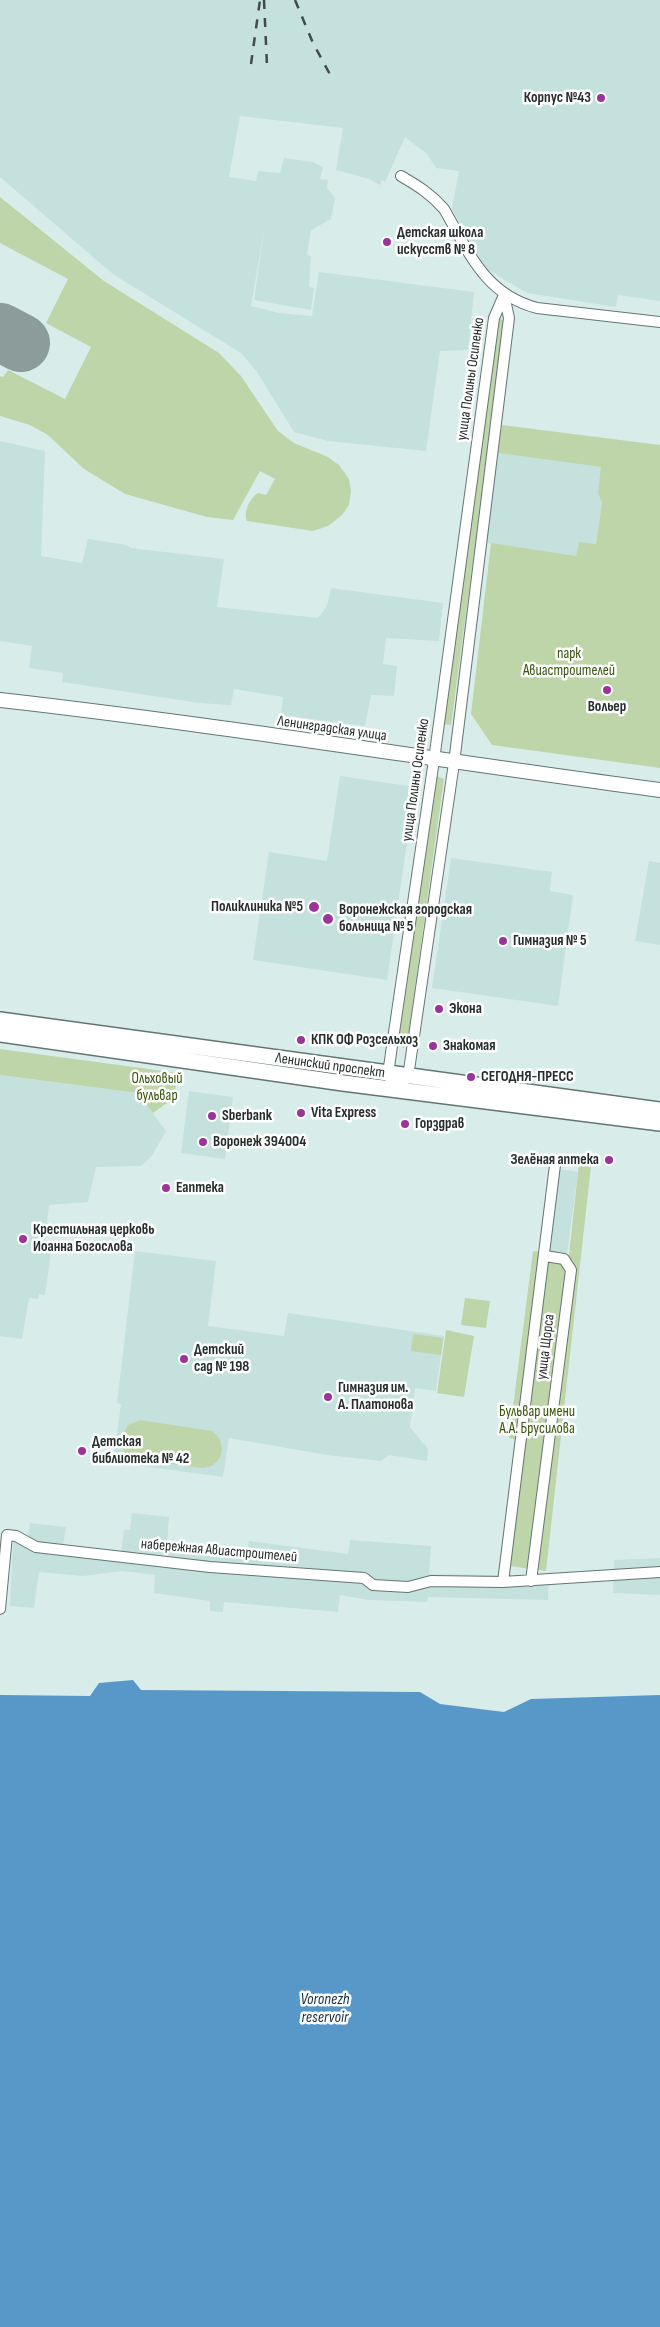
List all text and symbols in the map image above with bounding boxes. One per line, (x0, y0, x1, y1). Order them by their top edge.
place label: Корпус №43 (524, 89, 591, 107)
marker: Корпус №43 (595, 92, 607, 104)
place label: Детская школа искусств № 8 (397, 224, 483, 259)
marker: Детская школа искусств № 8 (381, 236, 393, 248)
street label: улица Полины Осипенко (453, 316, 489, 442)
park label: парк Авиастроителей (523, 645, 615, 680)
marker: Вольер (601, 684, 613, 696)
place label: Вольер (588, 698, 626, 716)
street label: Ленинградская улица (276, 712, 388, 746)
street label: улица Полины Осипенко (398, 717, 434, 843)
place label: Поликлиника №5 (211, 898, 303, 916)
marker: Поликлиника №5 (307, 900, 321, 914)
place label: Воронежская городская больница № 5 (339, 901, 472, 936)
marker: Воронежская городская больница № 5 (321, 912, 335, 926)
place label: Гимназия № 5 (513, 932, 587, 950)
marker: Гимназия № 5 (497, 935, 509, 947)
place label: Экона (449, 1000, 482, 1018)
marker: Экона (433, 1003, 445, 1015)
place label: КПК ОФ Розсельхоз (311, 1031, 418, 1049)
marker: КПК ОФ Розсельхоз (295, 1034, 307, 1046)
place label: Знакомая (443, 1037, 496, 1055)
marker: Знакомая (427, 1040, 439, 1052)
street label: Ленинский проспект (274, 1049, 386, 1083)
place label: СЕГОДНЯ-ПРЕСС (481, 1068, 574, 1086)
park label: Ольховый бульвар (132, 1070, 182, 1105)
marker: СЕГОДНЯ-ПРЕСС (465, 1071, 477, 1083)
place label: Vita Express (311, 1104, 376, 1122)
place label: Sberbank (222, 1107, 272, 1125)
marker: Vita Express (295, 1107, 307, 1119)
marker: Sberbank (206, 1110, 218, 1122)
place label: Горздрав (415, 1115, 464, 1133)
marker: Горздрав (399, 1118, 411, 1130)
place label: Воронеж 394004 (213, 1133, 306, 1151)
marker: Воронеж 394004 (197, 1136, 209, 1148)
place label: Зелёная аптека (510, 1151, 599, 1169)
marker: Зелёная аптека (603, 1154, 615, 1166)
place label: Еаптека (176, 1179, 224, 1197)
marker: Еаптека (160, 1182, 172, 1194)
place label: Крестильная церковь Иоанна Богослова (33, 1221, 155, 1256)
marker: Крестильная церковь Иоанна Богослова (17, 1233, 29, 1245)
street label: улица Щорса (533, 1313, 559, 1381)
place label: Детский сад № 198 (194, 1341, 249, 1376)
marker: Детский сад № 198 (178, 1353, 190, 1365)
place label: Гимназия им. А. Платонова (338, 1379, 413, 1414)
marker: Гимназия им. А. Платонова (322, 1391, 334, 1403)
park label: Бульвар имени А.А. Брусилова (499, 1403, 575, 1438)
place label: Детская библиотека № 42 (92, 1433, 189, 1468)
marker: Детская библиотека № 42 (76, 1445, 88, 1457)
street label: набережная Авиастроителей (140, 1535, 298, 1567)
water label: Voronezh reservoir (300, 1990, 350, 2028)

